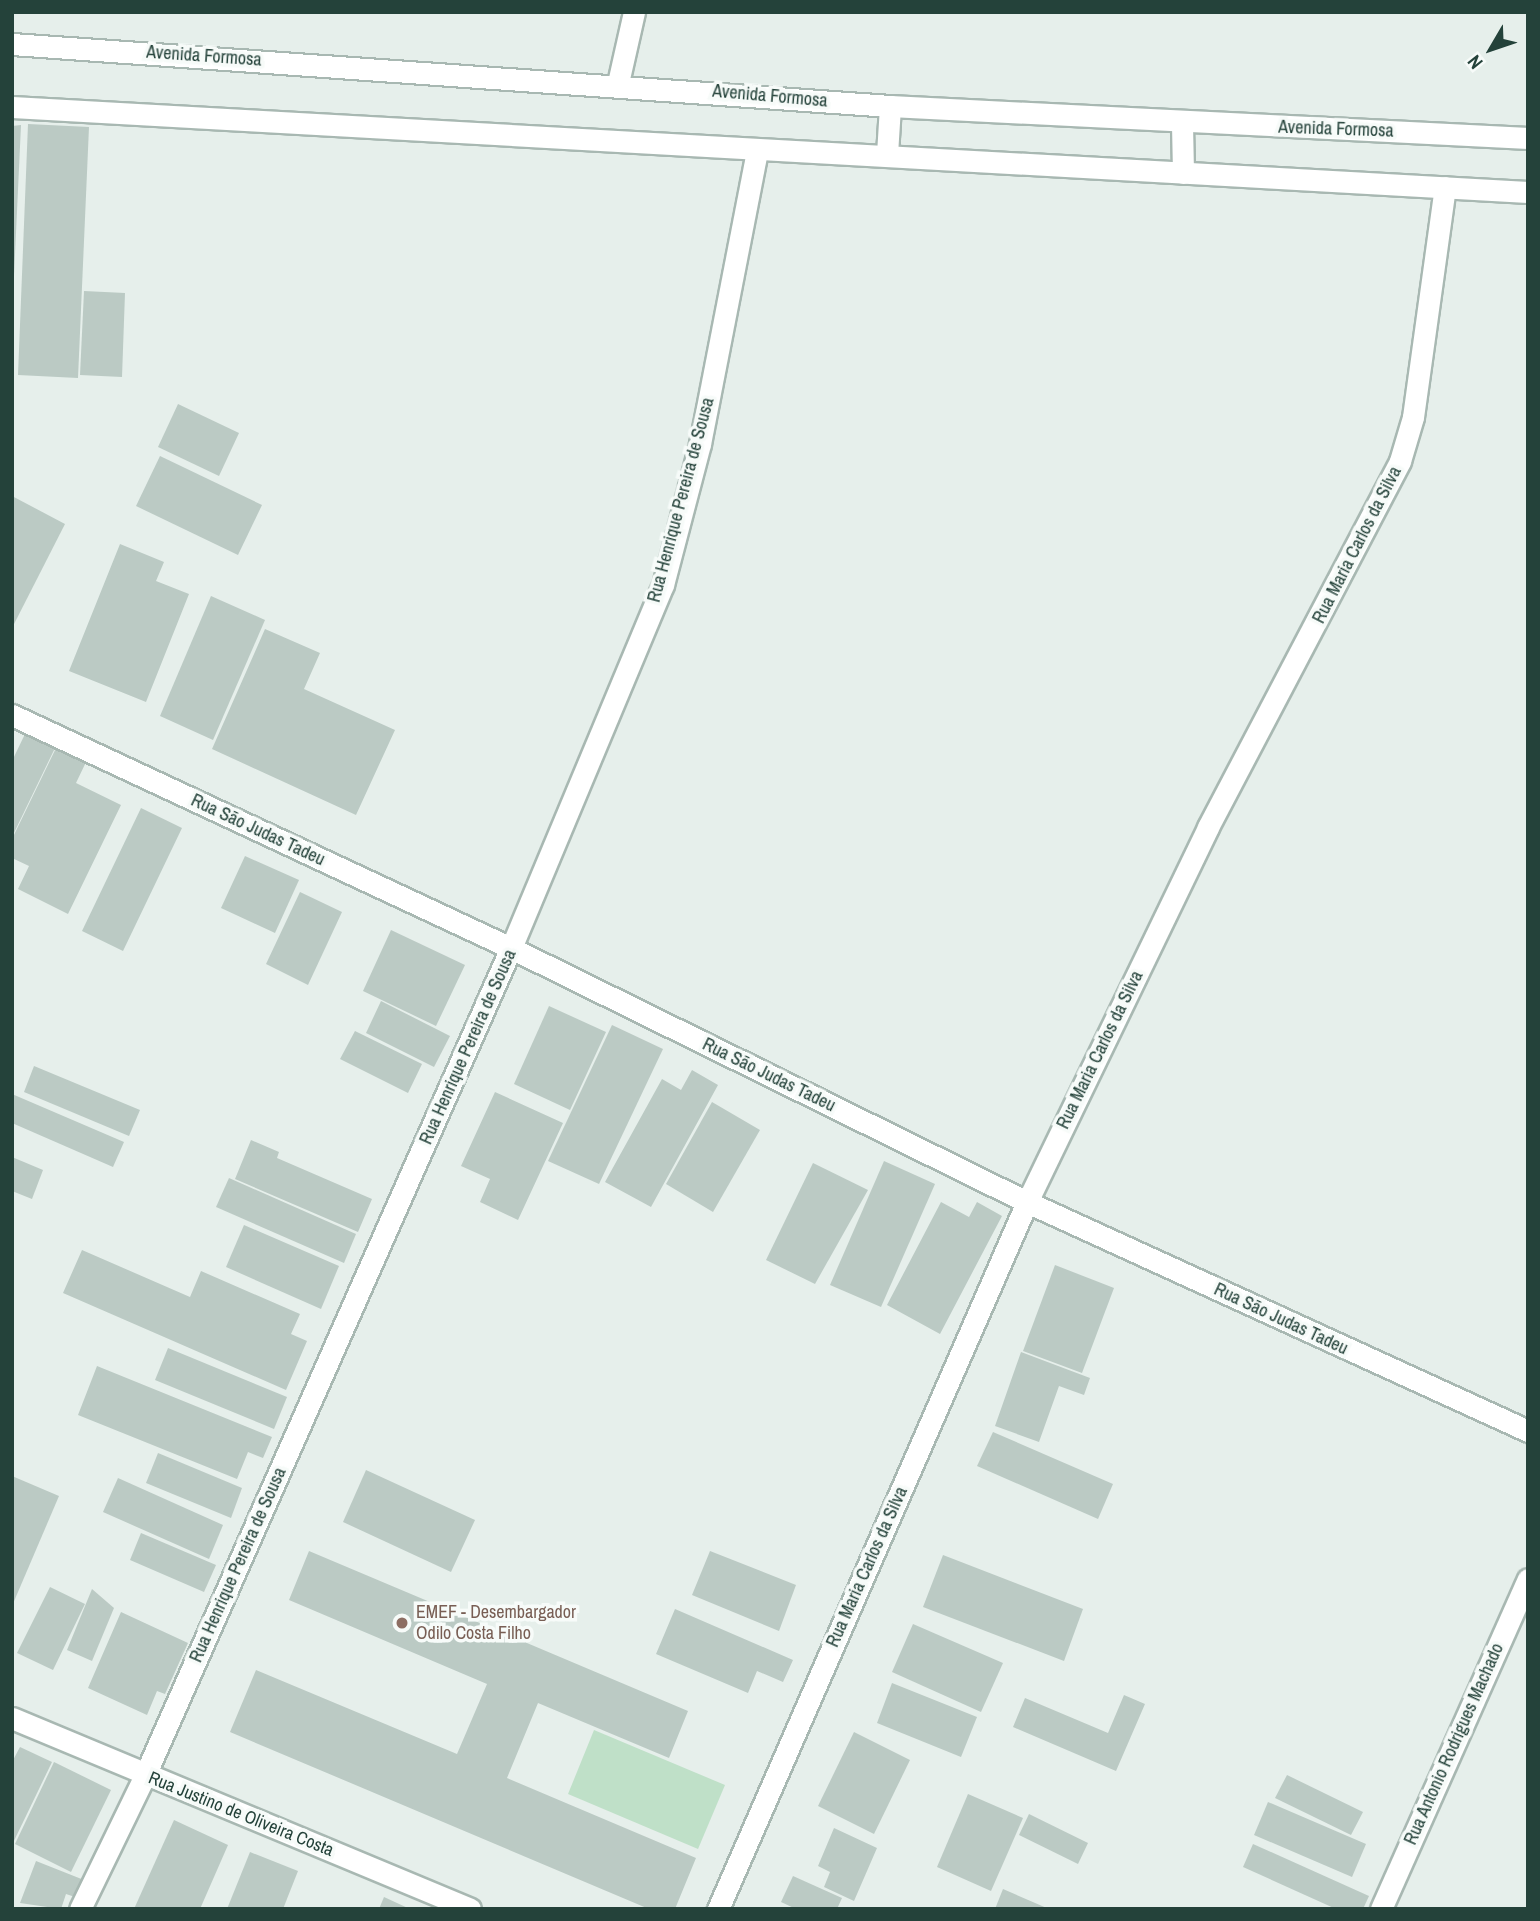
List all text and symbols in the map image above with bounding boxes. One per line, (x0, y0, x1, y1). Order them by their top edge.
north arrow (1456, 14, 1526, 84)
street label: Avenida Formosa (146, 41, 262, 71)
text: N (1461, 50, 1488, 75)
street label: Avenida Formosa (712, 80, 828, 112)
street label: Avenida Formosa (1278, 116, 1394, 142)
street label: Rua Henrique Pereira de Sousa (643, 395, 719, 605)
street label: Rua Maria Carlos da Silva (1308, 463, 1406, 627)
street label: Rua São Judas Tadeu (187, 789, 329, 871)
street label: Rua Henrique Pereira de Sousa (415, 946, 521, 1148)
street label: Rua Maria Carlos da Silva (1052, 967, 1148, 1133)
street label: Rua São Judas Tadeu (699, 1033, 839, 1117)
street label: Rua São Judas Tadeu (1210, 1278, 1352, 1360)
street label: Rua Henrique Pereira de Sousa (185, 1464, 291, 1666)
street label: Rua Maria Carlos da Silva (822, 1484, 912, 1650)
place label: EMEF - Desembargador Odilo Costa Filho (416, 1602, 576, 1644)
marker: EMEF - Desembargador Odilo Costa Filho (394, 1615, 410, 1631)
street label: Rua Antonio Rodrigues Machado (1400, 1640, 1508, 1848)
street label: Rua Justino de Oliveira Costa (145, 1767, 337, 1861)

